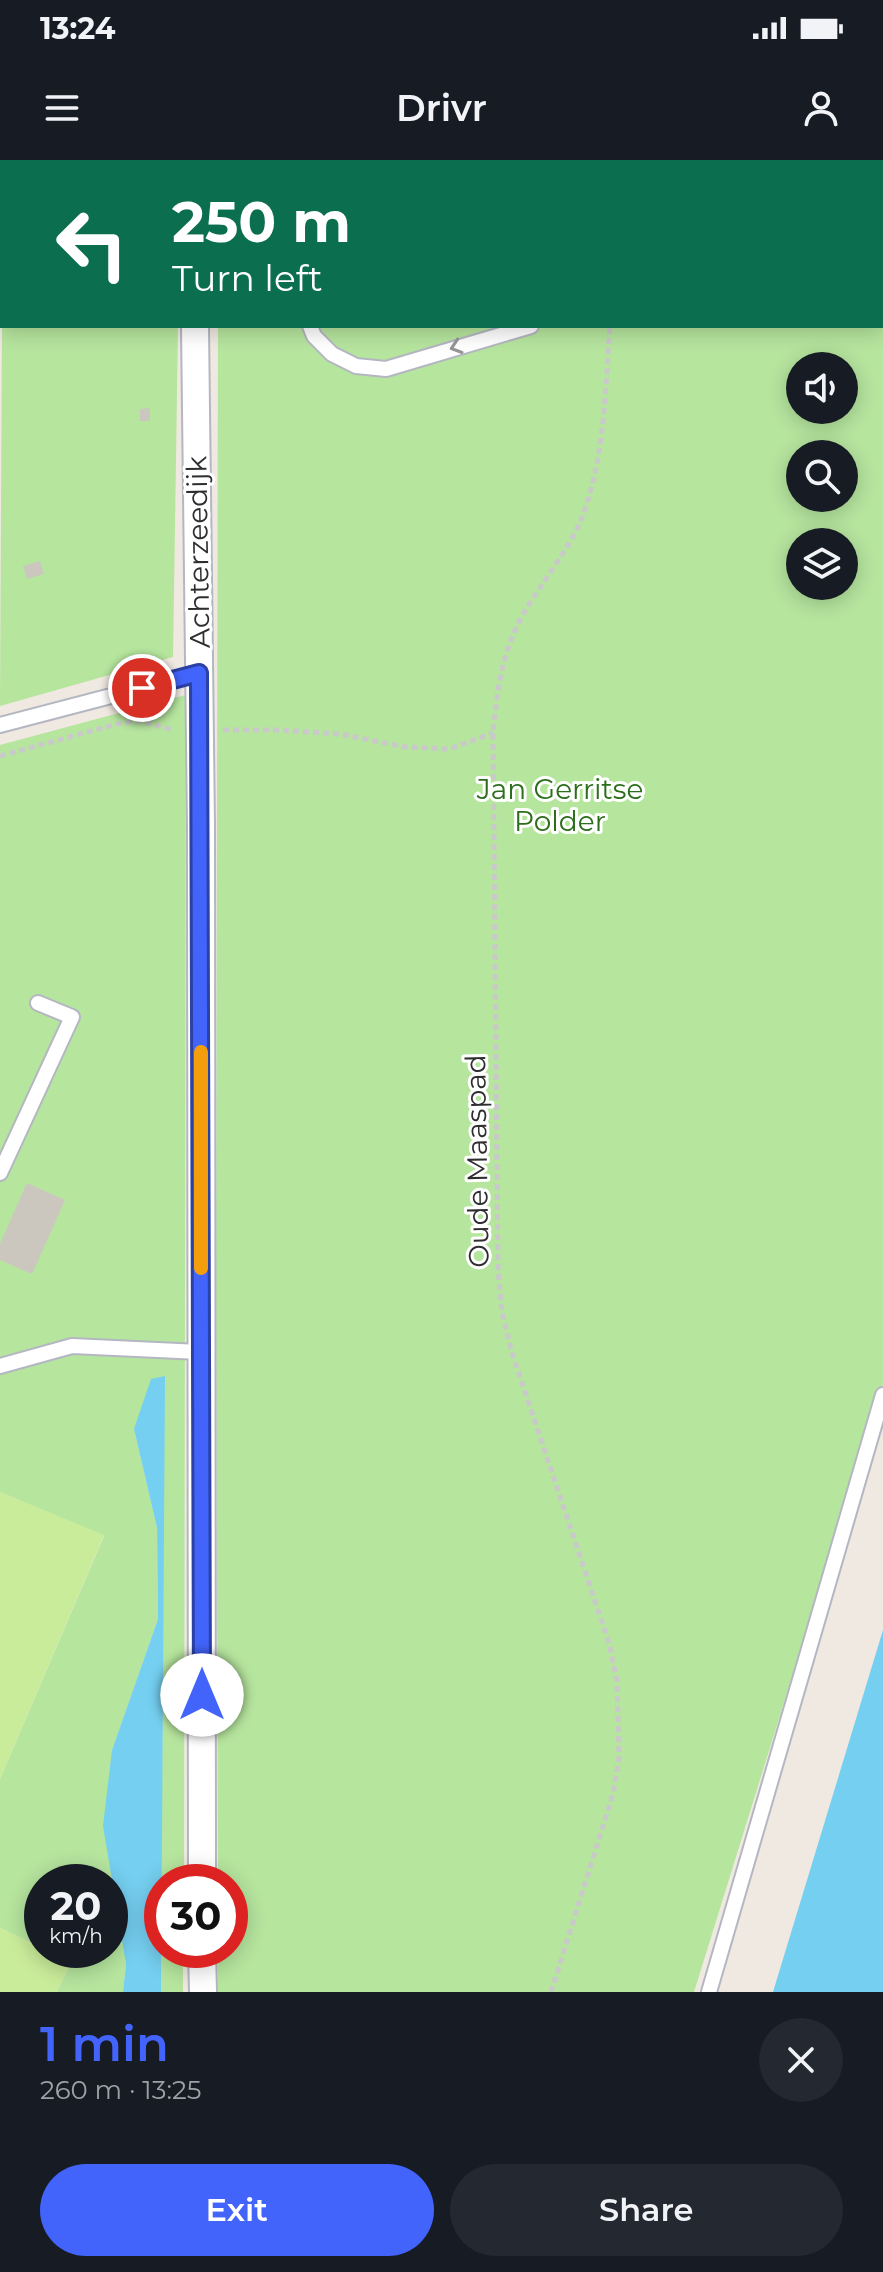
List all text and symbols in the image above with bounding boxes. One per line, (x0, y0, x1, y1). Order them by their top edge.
text: 13:24 (40, 10, 115, 47)
icon: menu (40, 86, 84, 130)
text: Drivr (396, 86, 487, 130)
icon: person (799, 86, 843, 130)
text: 250 m (172, 188, 351, 256)
icon: left (40, 192, 144, 296)
text: Turn left (172, 256, 323, 300)
one-way arrow (450, 338, 464, 354)
map controls (786, 352, 858, 600)
button: sound (786, 352, 858, 424)
button: search (786, 440, 858, 512)
street label: Achterzeedijk (179, 455, 217, 648)
button: layers (786, 528, 858, 600)
pin (108, 654, 176, 722)
icon: arrive (120, 666, 164, 710)
park label: Jan Gerritse Polder (476, 772, 643, 838)
street label: Oude Maaspad (458, 1054, 496, 1268)
position arrow (160, 1653, 244, 1737)
speed limit sign: 30 (144, 1864, 248, 1968)
text: 20 (51, 1881, 101, 1930)
text: km/h (49, 1924, 103, 1948)
text: 1 min (40, 2015, 169, 2073)
button: close (759, 2018, 843, 2102)
text: 260 m · 13:25 (40, 2074, 201, 2106)
button: Exit (40, 2164, 434, 2256)
button: Share (450, 2164, 843, 2256)

